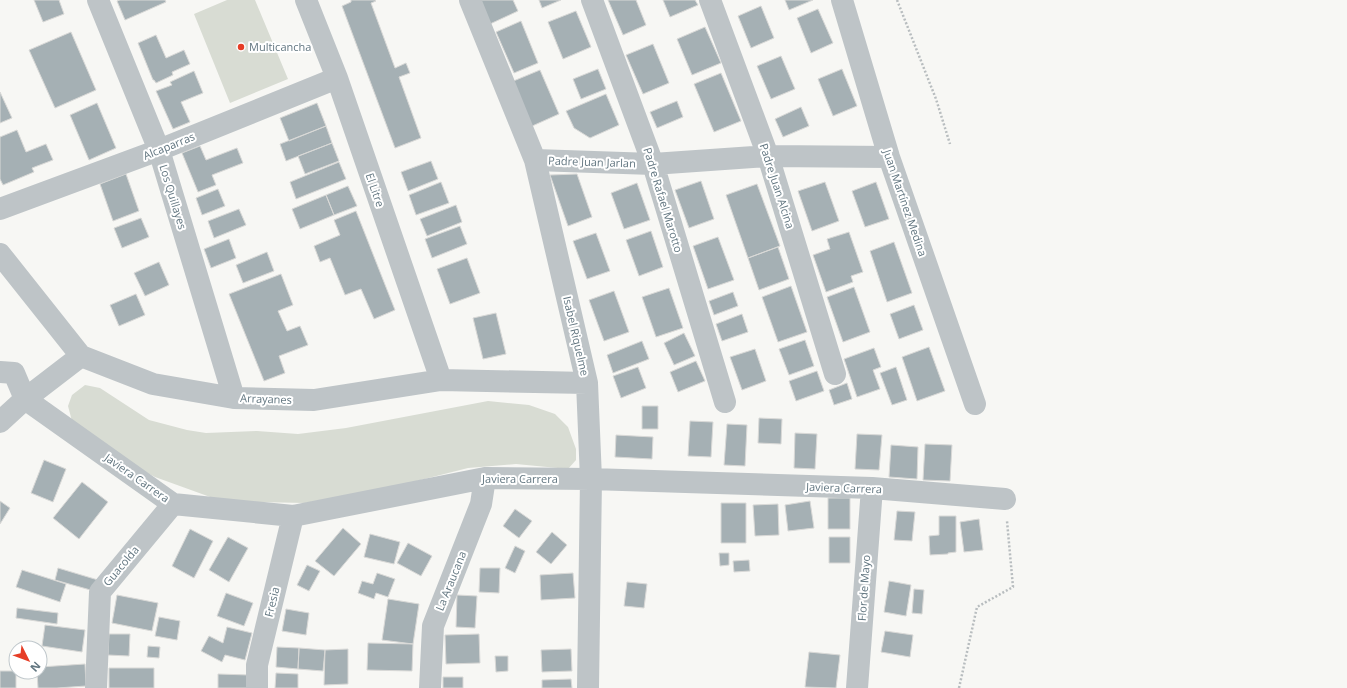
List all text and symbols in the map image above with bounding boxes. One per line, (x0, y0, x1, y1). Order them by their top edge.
place label: Multicancha (249, 39, 311, 54)
marker: Multicancha (236, 42, 246, 52)
street label: Alcaparras (141, 128, 197, 163)
street label: Padre Juan Alcina (757, 141, 798, 231)
street label: Padre Rafael Marotto (640, 145, 687, 255)
street label: Juan Martínez Medina (880, 147, 931, 258)
street label: Padre Juan Jarlan (548, 152, 636, 171)
street label: Los Quillayes (156, 163, 190, 231)
street label: El Litre (363, 171, 388, 209)
street label: Isabel Riquelme (560, 295, 593, 377)
street label: Arrayanes (240, 390, 292, 407)
street label: Javiera Carrera (101, 449, 173, 505)
street label: Javiera Carrera (481, 471, 558, 486)
street label: Javiera Carrera (805, 479, 882, 496)
street label: Guacolda (99, 542, 142, 589)
street label: La Araucana (432, 549, 469, 613)
street label: Flor de Mayo (854, 554, 873, 622)
street label: Fresia (261, 585, 282, 618)
north arrow (8, 640, 48, 680)
text: N (27, 659, 44, 675)

